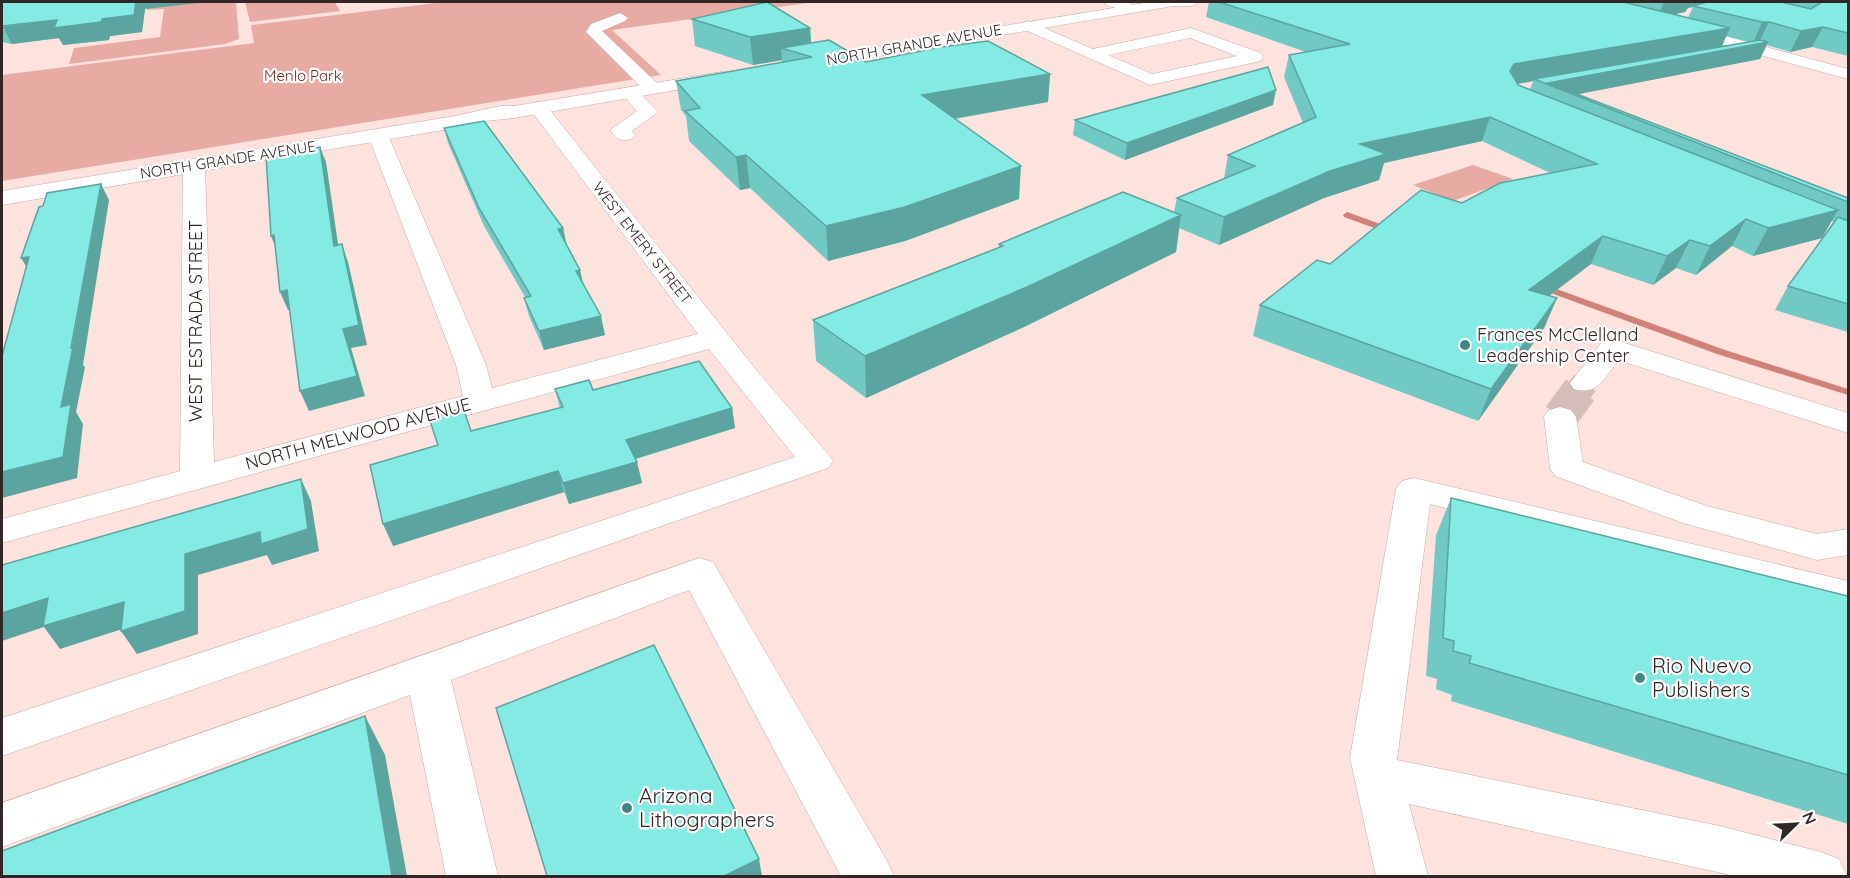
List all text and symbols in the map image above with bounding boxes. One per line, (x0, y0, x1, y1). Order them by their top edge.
street label: NORTH GRANDE AVENUE (825, 20, 1003, 69)
park label: Menlo Park (264, 66, 342, 85)
street label: NORTH GRANDE AVENUE (139, 136, 317, 183)
street label: WEST EMERY STREET (589, 178, 696, 308)
street label: WEST ESTRADA STREET (184, 220, 207, 422)
place label: Frances McClelland Leadership Center (1477, 323, 1639, 367)
marker: Frances McClelland Leadership Center (1458, 338, 1472, 352)
street label: NORTH MELWOOD AVENUE (243, 392, 473, 475)
place label: Rio Nuevo Publishers (1652, 652, 1752, 702)
marker: Rio Nuevo Publishers (1633, 671, 1647, 685)
place label: Arizona Lithographers (639, 782, 775, 832)
north arrow (1766, 794, 1826, 854)
marker: Arizona Lithographers (620, 801, 634, 815)
text: N (1798, 808, 1821, 827)

